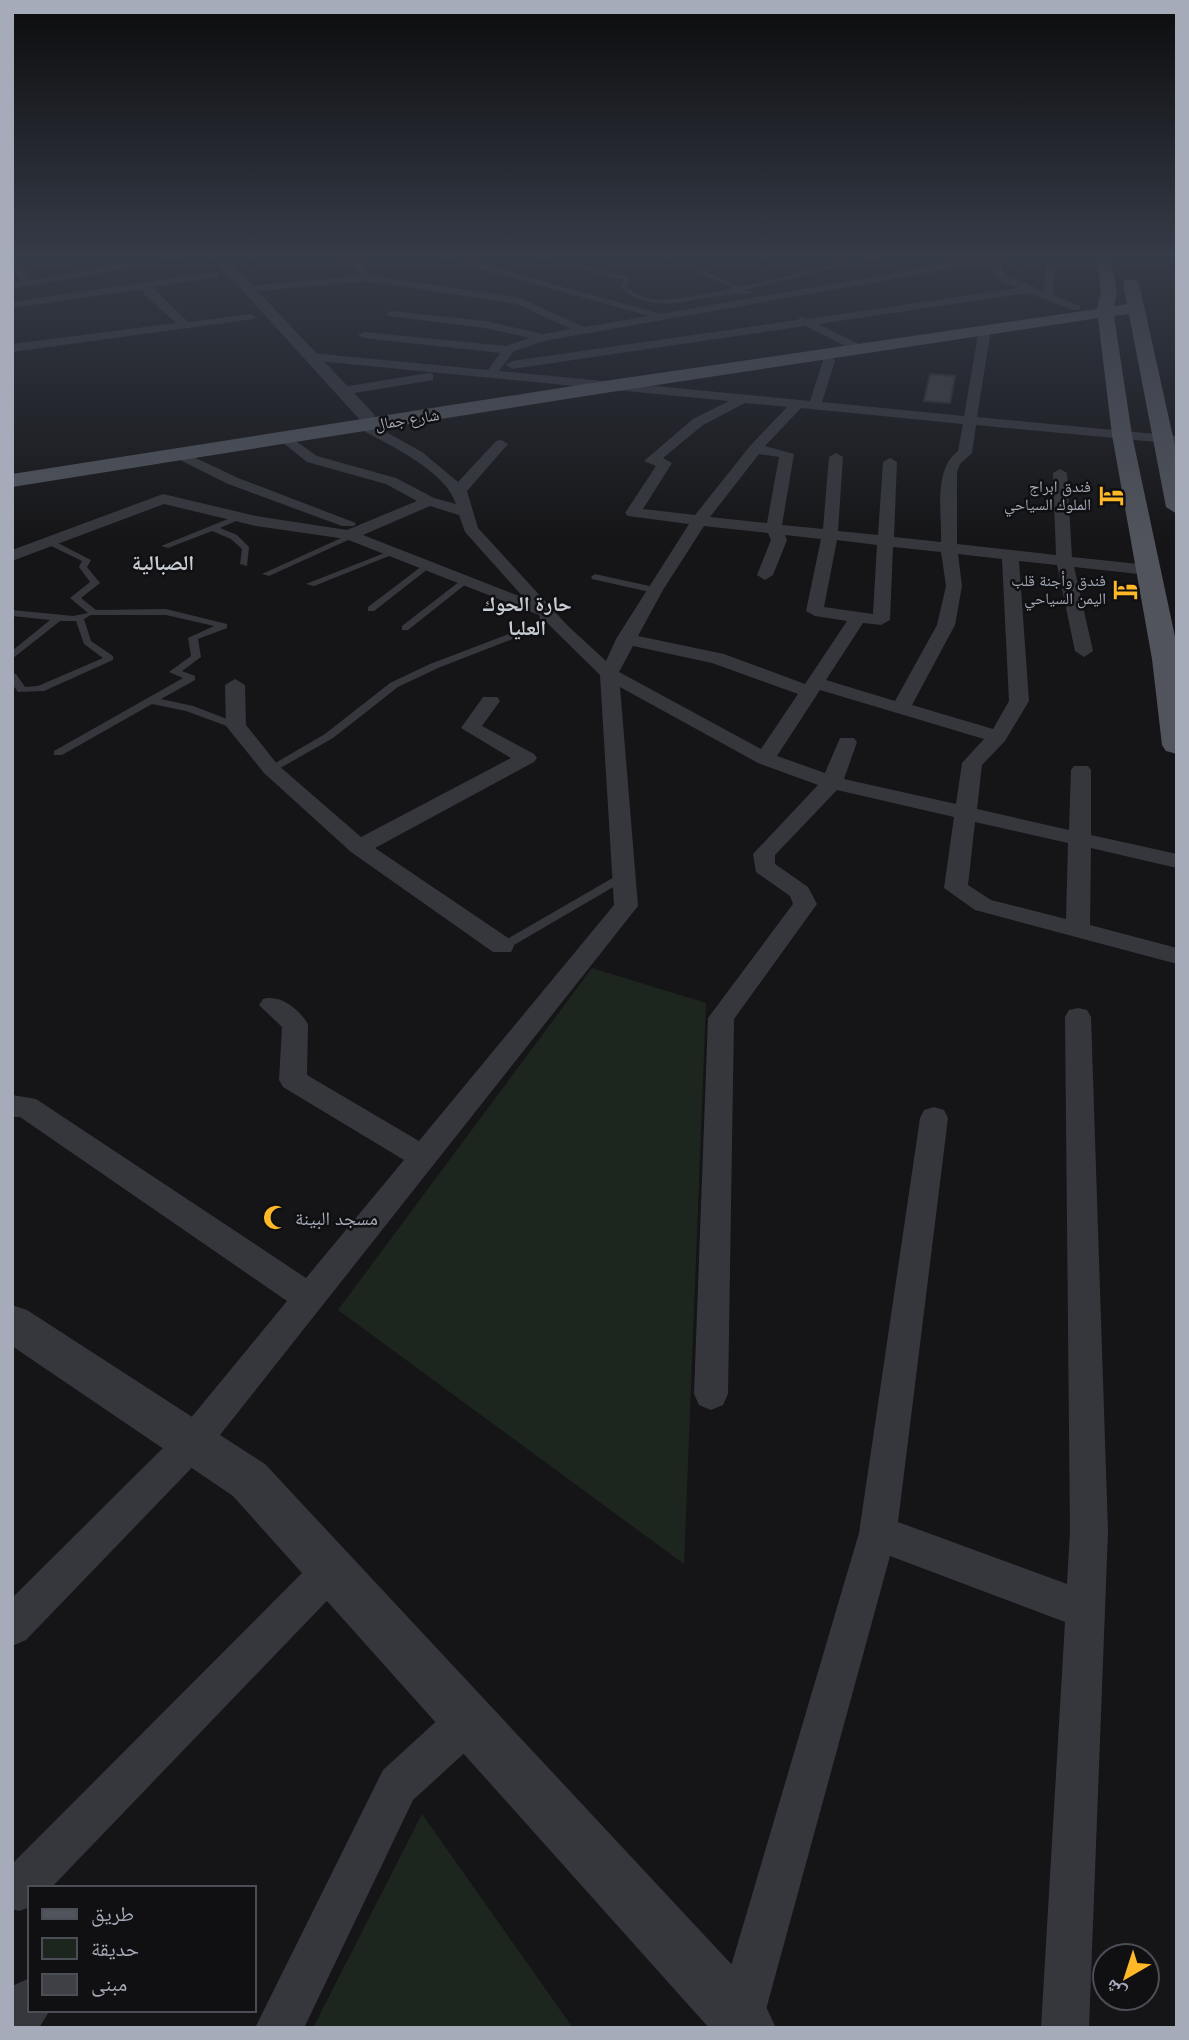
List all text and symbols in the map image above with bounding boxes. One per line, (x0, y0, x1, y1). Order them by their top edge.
street label: شارع جمال (373, 404, 441, 436)
place label: فندق ابراج الملوك السياحي (1004, 476, 1091, 517)
hotel icon: فندق ابراج الملوك السياحي (1097, 481, 1125, 509)
district label: الصبالية (132, 549, 194, 577)
place label: فندق وأجنة قلب اليمن السياحي (1011, 570, 1106, 611)
hotel icon: فندق وأجنة قلب اليمن السياحي (1112, 575, 1140, 603)
district label: حارة الحوك العليا (482, 590, 572, 642)
mosque icon: مسجد البينة (261, 1204, 289, 1232)
place label: مسجد البينة (295, 1206, 378, 1232)
legend (28, 1886, 256, 2012)
text: طريق (91, 1900, 134, 1928)
text: حديقة (91, 1935, 139, 1963)
north arrow (1091, 1942, 1161, 2012)
text: مبنى (91, 1970, 127, 1998)
text: ش (1100, 1973, 1132, 2006)

